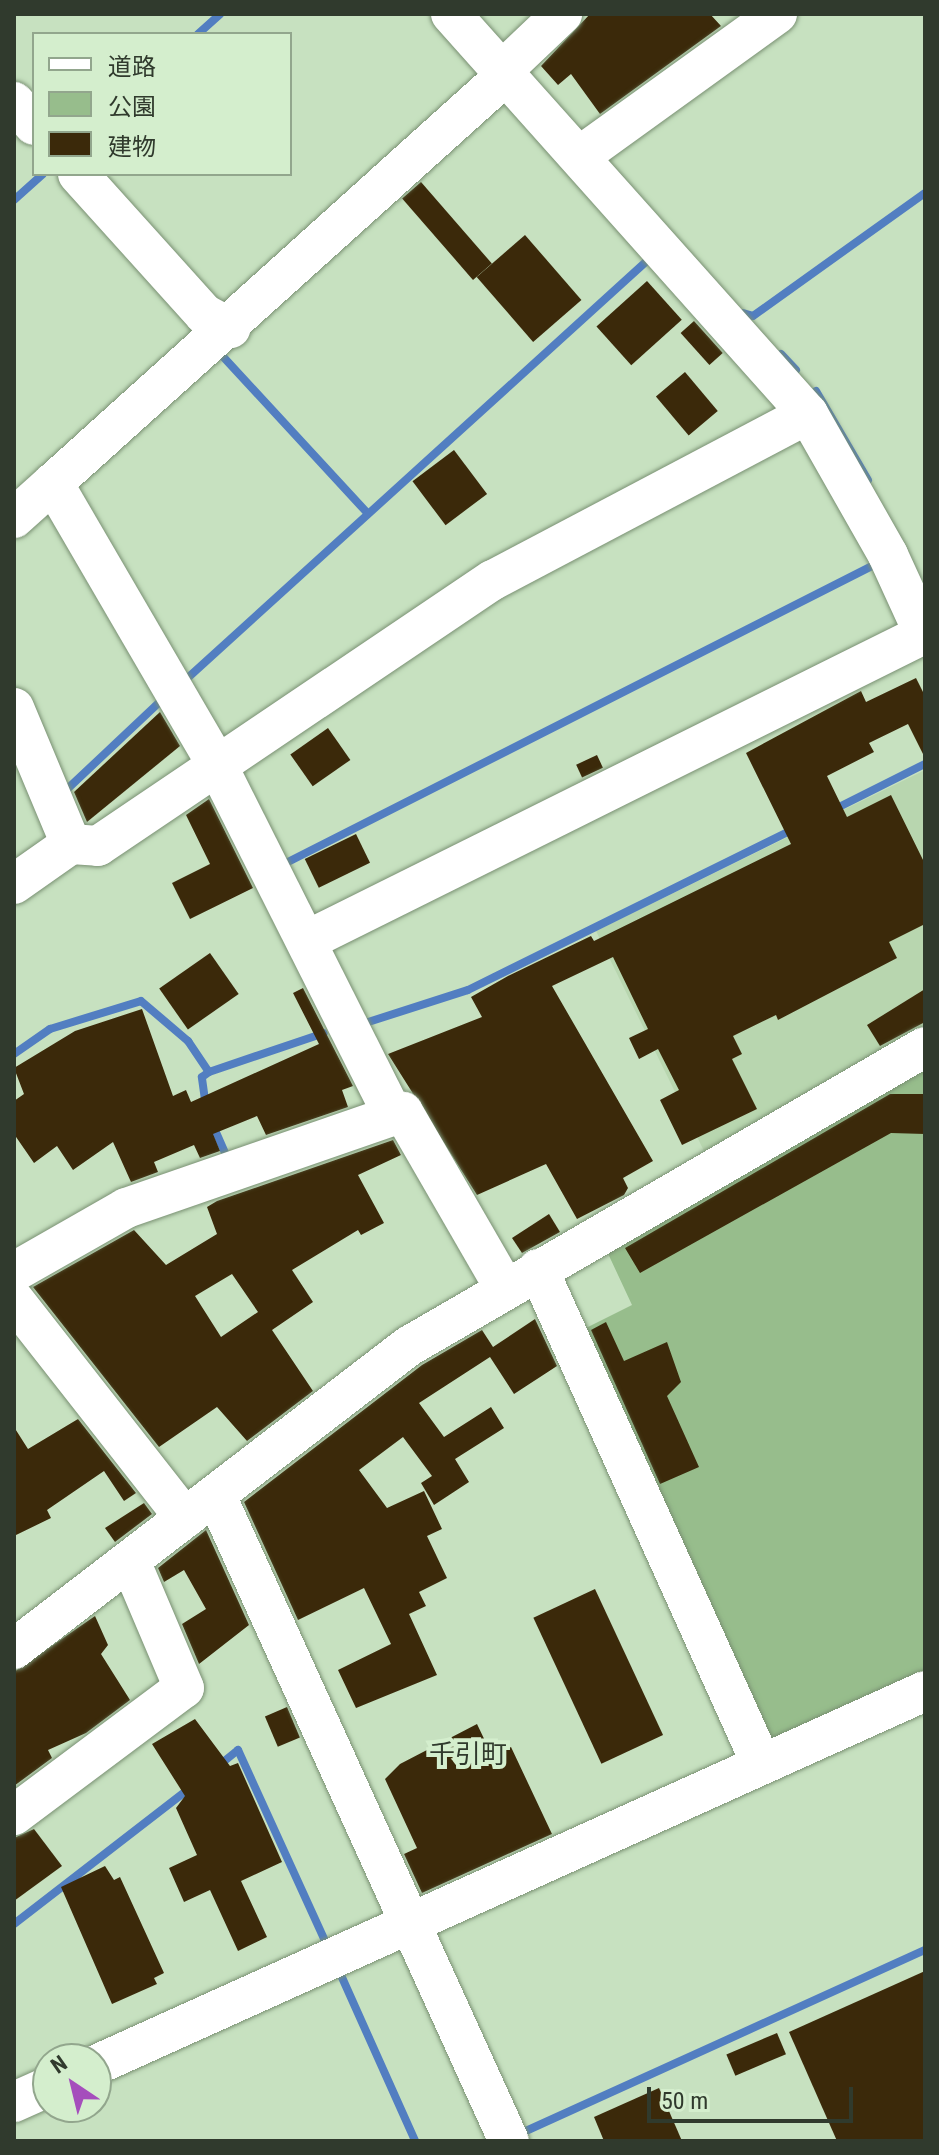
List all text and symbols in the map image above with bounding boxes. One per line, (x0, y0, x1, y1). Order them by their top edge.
legend (32, 32, 292, 176)
text: 道路 (108, 53, 156, 81)
text: 公園 (108, 93, 156, 121)
text: 建物 (108, 133, 156, 161)
district label: 千引町 (429, 1739, 507, 1771)
north arrow (32, 2043, 112, 2123)
text: N (46, 2050, 72, 2079)
scale bar (651, 2071, 857, 2121)
text: 50 m (661, 2087, 708, 2115)

